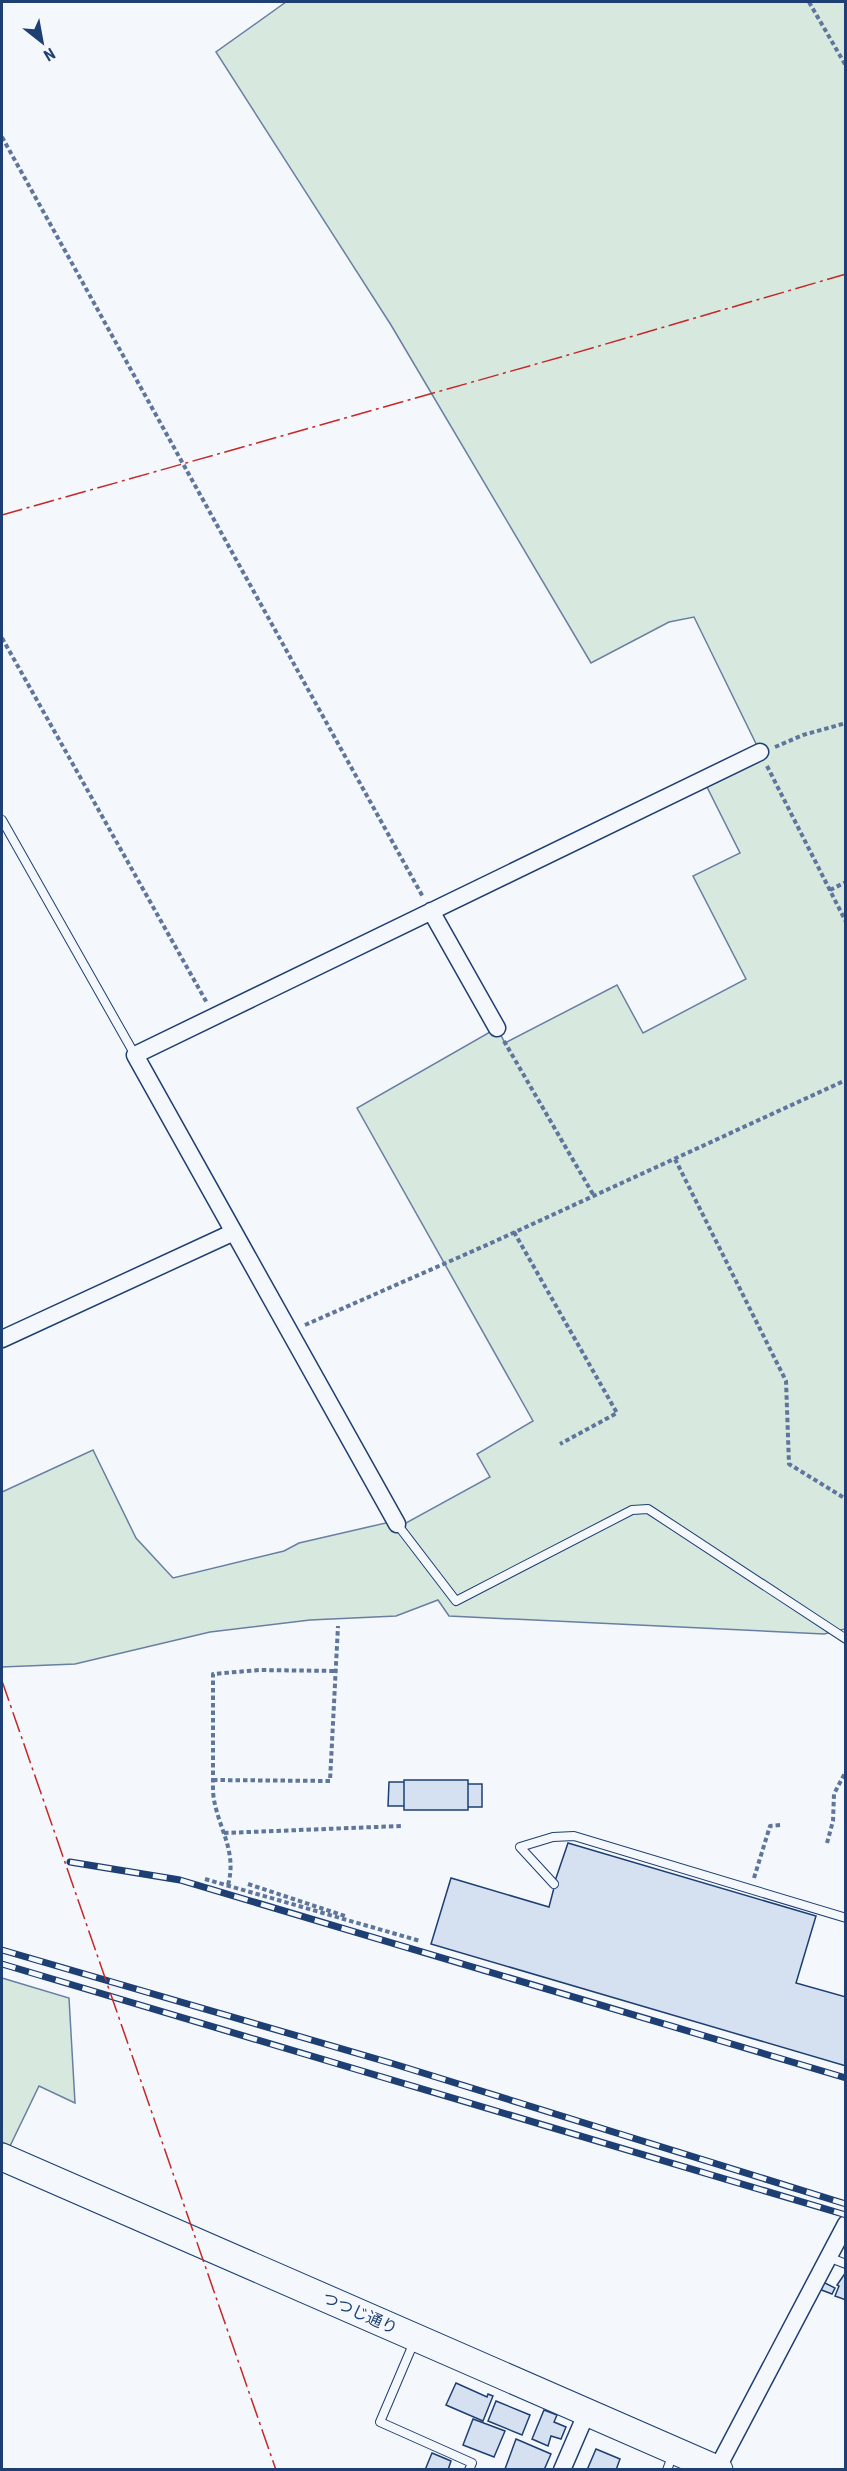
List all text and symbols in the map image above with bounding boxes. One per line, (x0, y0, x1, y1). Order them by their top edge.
north arrow (12, 12, 72, 72)
text: N (40, 44, 59, 65)
street label: つつじ通り (320, 2288, 400, 2338)

